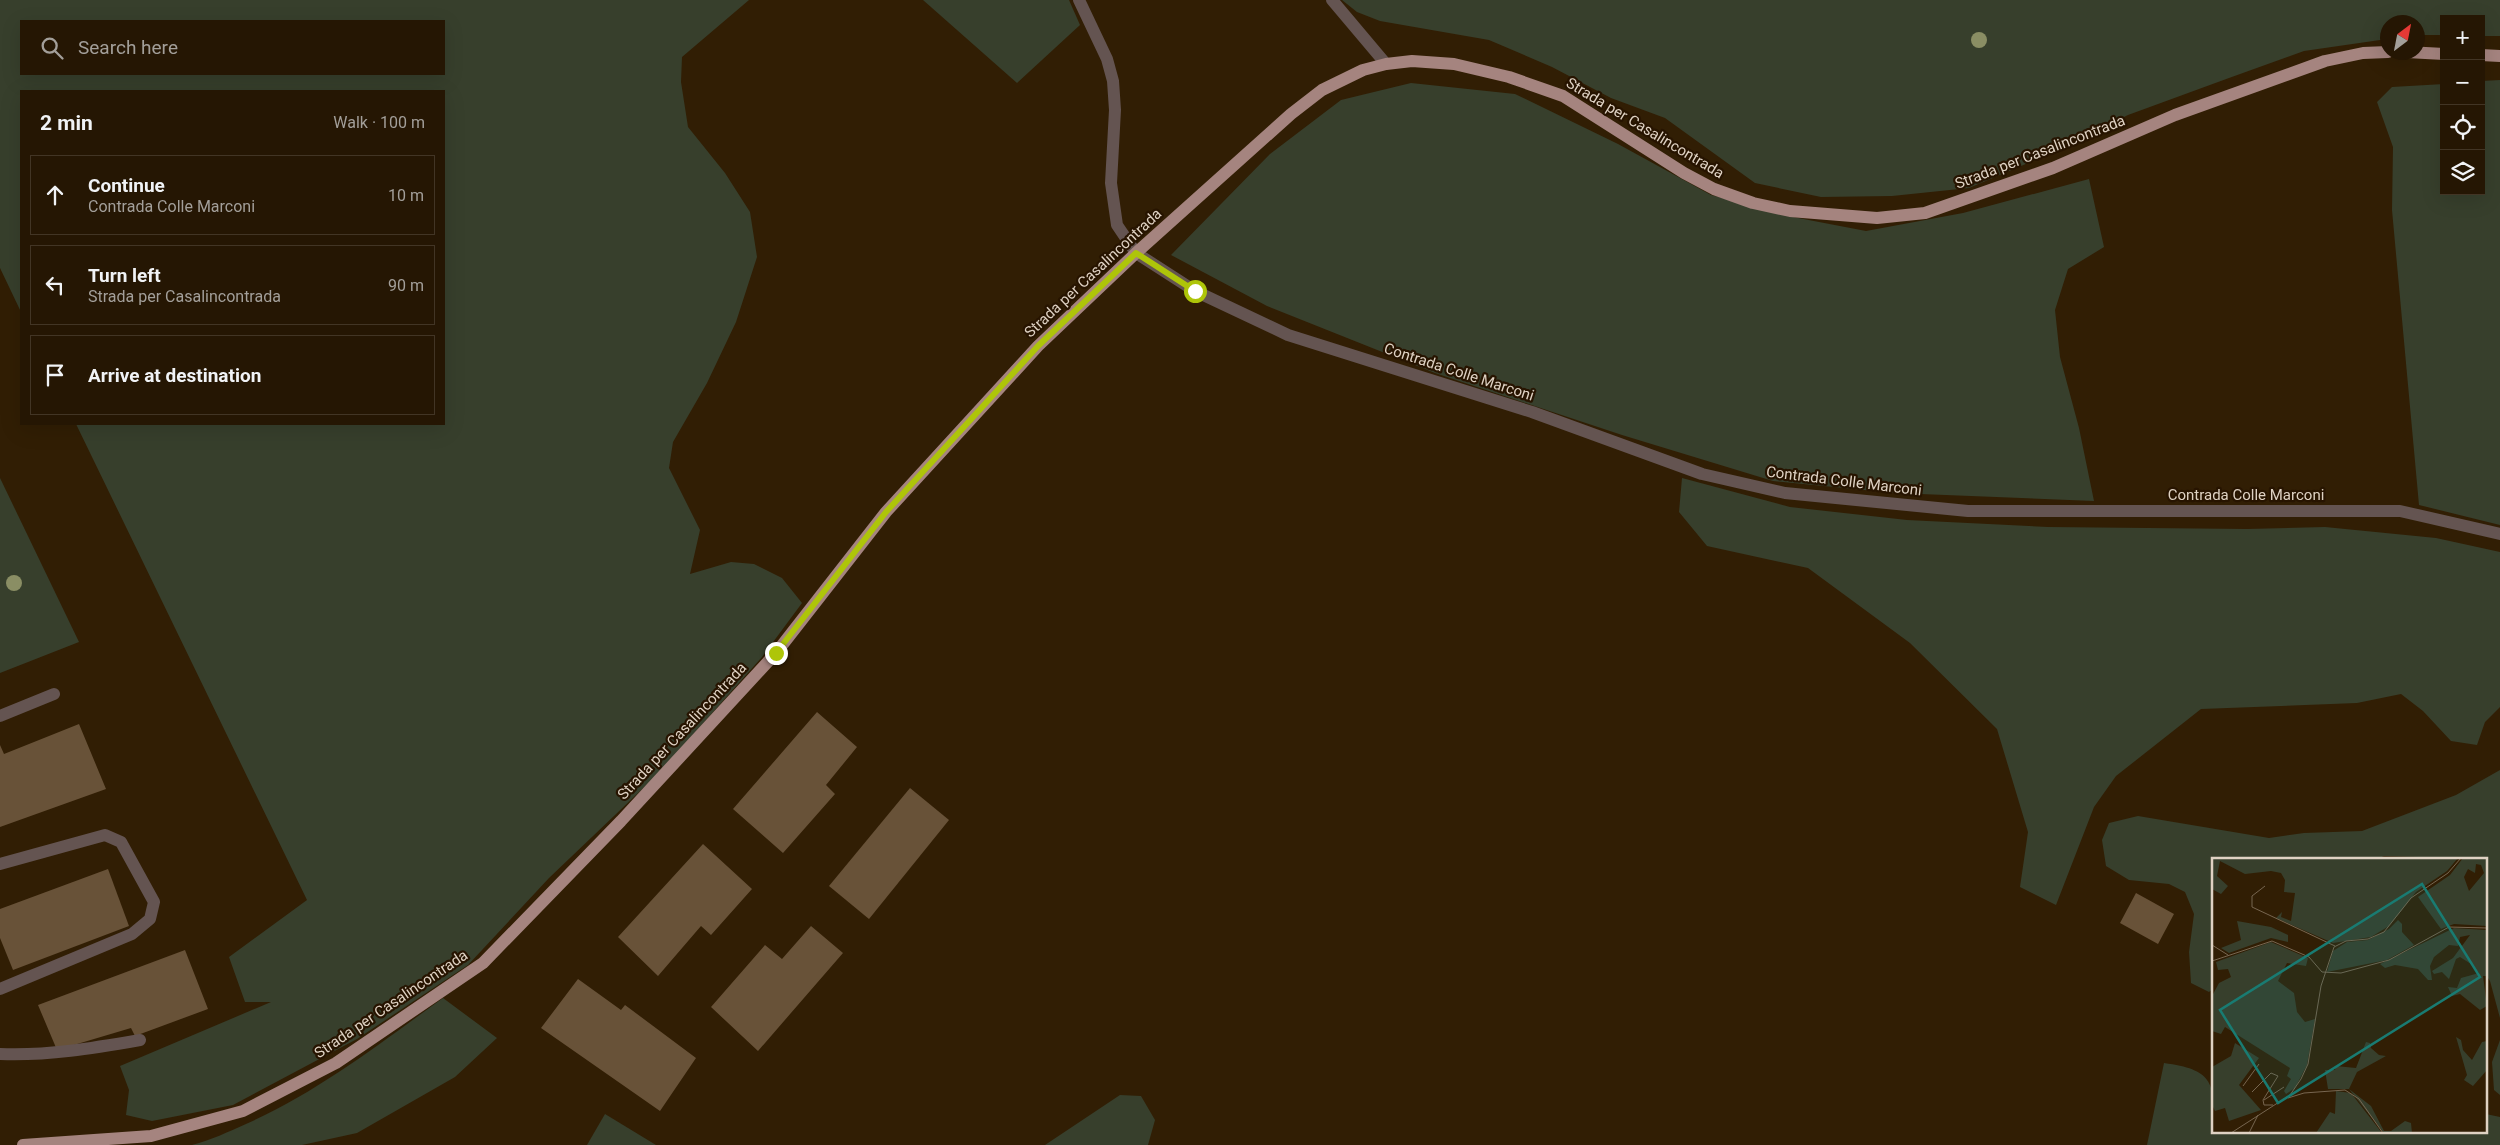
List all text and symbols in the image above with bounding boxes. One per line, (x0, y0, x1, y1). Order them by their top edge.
north arrow (2380, 15, 2425, 60)
map controls (2440, 15, 2485, 195)
button: + (2440, 15, 2485, 60)
search box (20, 20, 445, 75)
icon: search (38, 34, 66, 62)
text: Search here (78, 36, 178, 59)
button: − (2440, 60, 2485, 105)
street label: Strada per Casalincontrada (1563, 74, 1727, 182)
button: locate (2440, 105, 2485, 150)
text: 2 min (40, 111, 93, 135)
street label: Strada per Casalincontrada (1952, 111, 2128, 193)
text: Walk · 100 m (333, 113, 425, 132)
button: layers (2440, 150, 2485, 195)
text: Continue (88, 174, 165, 197)
icon: ahead (41, 181, 69, 209)
text: 10 m (388, 186, 424, 205)
text: Contrada Colle Marconi (88, 197, 255, 216)
street label: Strada per Casalincontrada (1021, 205, 1165, 341)
text: Turn left (88, 264, 161, 287)
icon: left (41, 271, 69, 299)
text: 90 m (388, 276, 424, 295)
route start (1184, 280, 1207, 303)
text: Strada per Casalincontrada (88, 287, 281, 306)
street label: Contrada Colle Marconi (1382, 339, 1536, 405)
icon: arrive (41, 361, 69, 389)
text: Arrive at destination (88, 364, 261, 387)
street label: Contrada Colle Marconi (1765, 463, 1923, 499)
street label: Contrada Colle Marconi (2168, 486, 2324, 504)
route end (765, 642, 788, 665)
street label: Strada per Casalincontrada (614, 659, 750, 803)
inset map (2212, 858, 2488, 1132)
street label: Strada per Casalincontrada (311, 946, 471, 1062)

